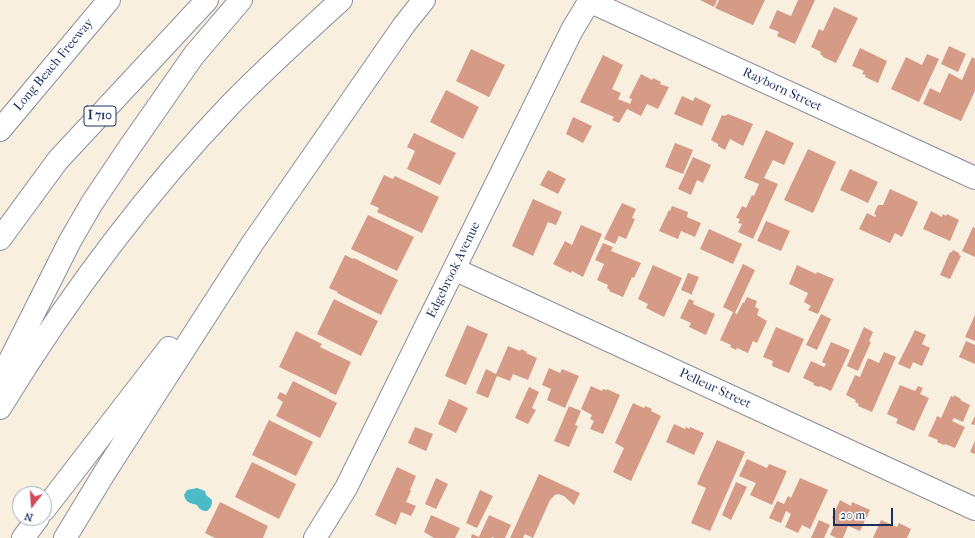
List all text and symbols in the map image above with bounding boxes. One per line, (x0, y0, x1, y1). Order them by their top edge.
street label: Long Beach Freeway (11, 16, 97, 114)
street label: Rayborn Street (740, 65, 824, 115)
road number: I 710 (84, 106, 116, 126)
street label: Edgebrook Avenue (424, 219, 484, 321)
street label: Pelleur Street (677, 366, 753, 412)
north arrow (12, 486, 52, 526)
scale bar (835, 500, 895, 526)
text: 20 m (840, 508, 865, 522)
text: N (23, 510, 35, 524)

